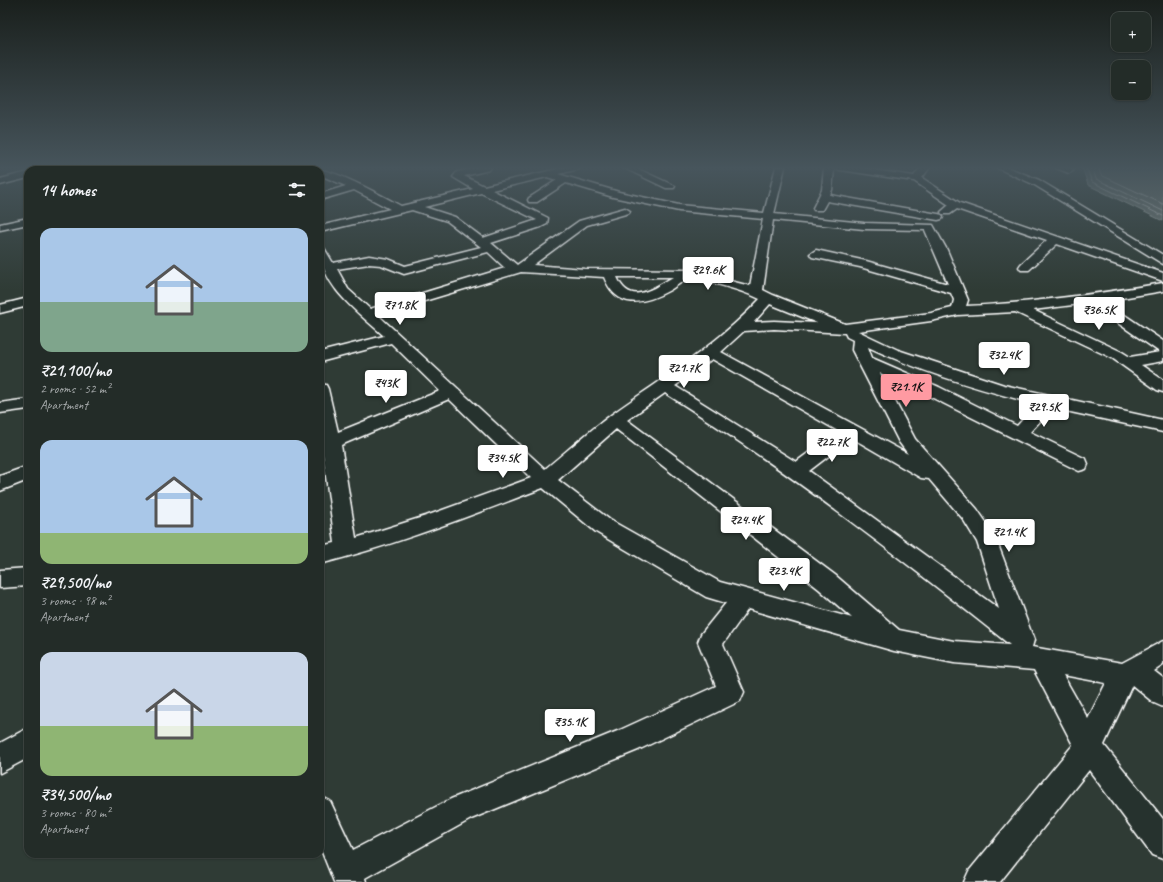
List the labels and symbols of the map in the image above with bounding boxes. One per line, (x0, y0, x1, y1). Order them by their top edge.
pin: ₹29.6K (675, 257, 741, 291)
pin: ₹71.8K (367, 292, 433, 326)
pin: ₹36.5K (1066, 297, 1132, 331)
pin: ₹32.4K (971, 342, 1037, 376)
pin: ₹21.7K (651, 355, 717, 389)
pin: ₹43K (362, 370, 410, 404)
pin: ₹21.1K (873, 374, 939, 408)
pin: ₹29.5K (1011, 394, 1077, 428)
pin: ₹22.7K (799, 429, 865, 463)
pin: ₹34.5K (470, 445, 536, 479)
pin: ₹24.4K (713, 507, 779, 541)
pin: ₹21.4K (976, 519, 1042, 553)
pin: ₹23.4K (751, 558, 817, 592)
pin: ₹35.1K (537, 709, 603, 743)

